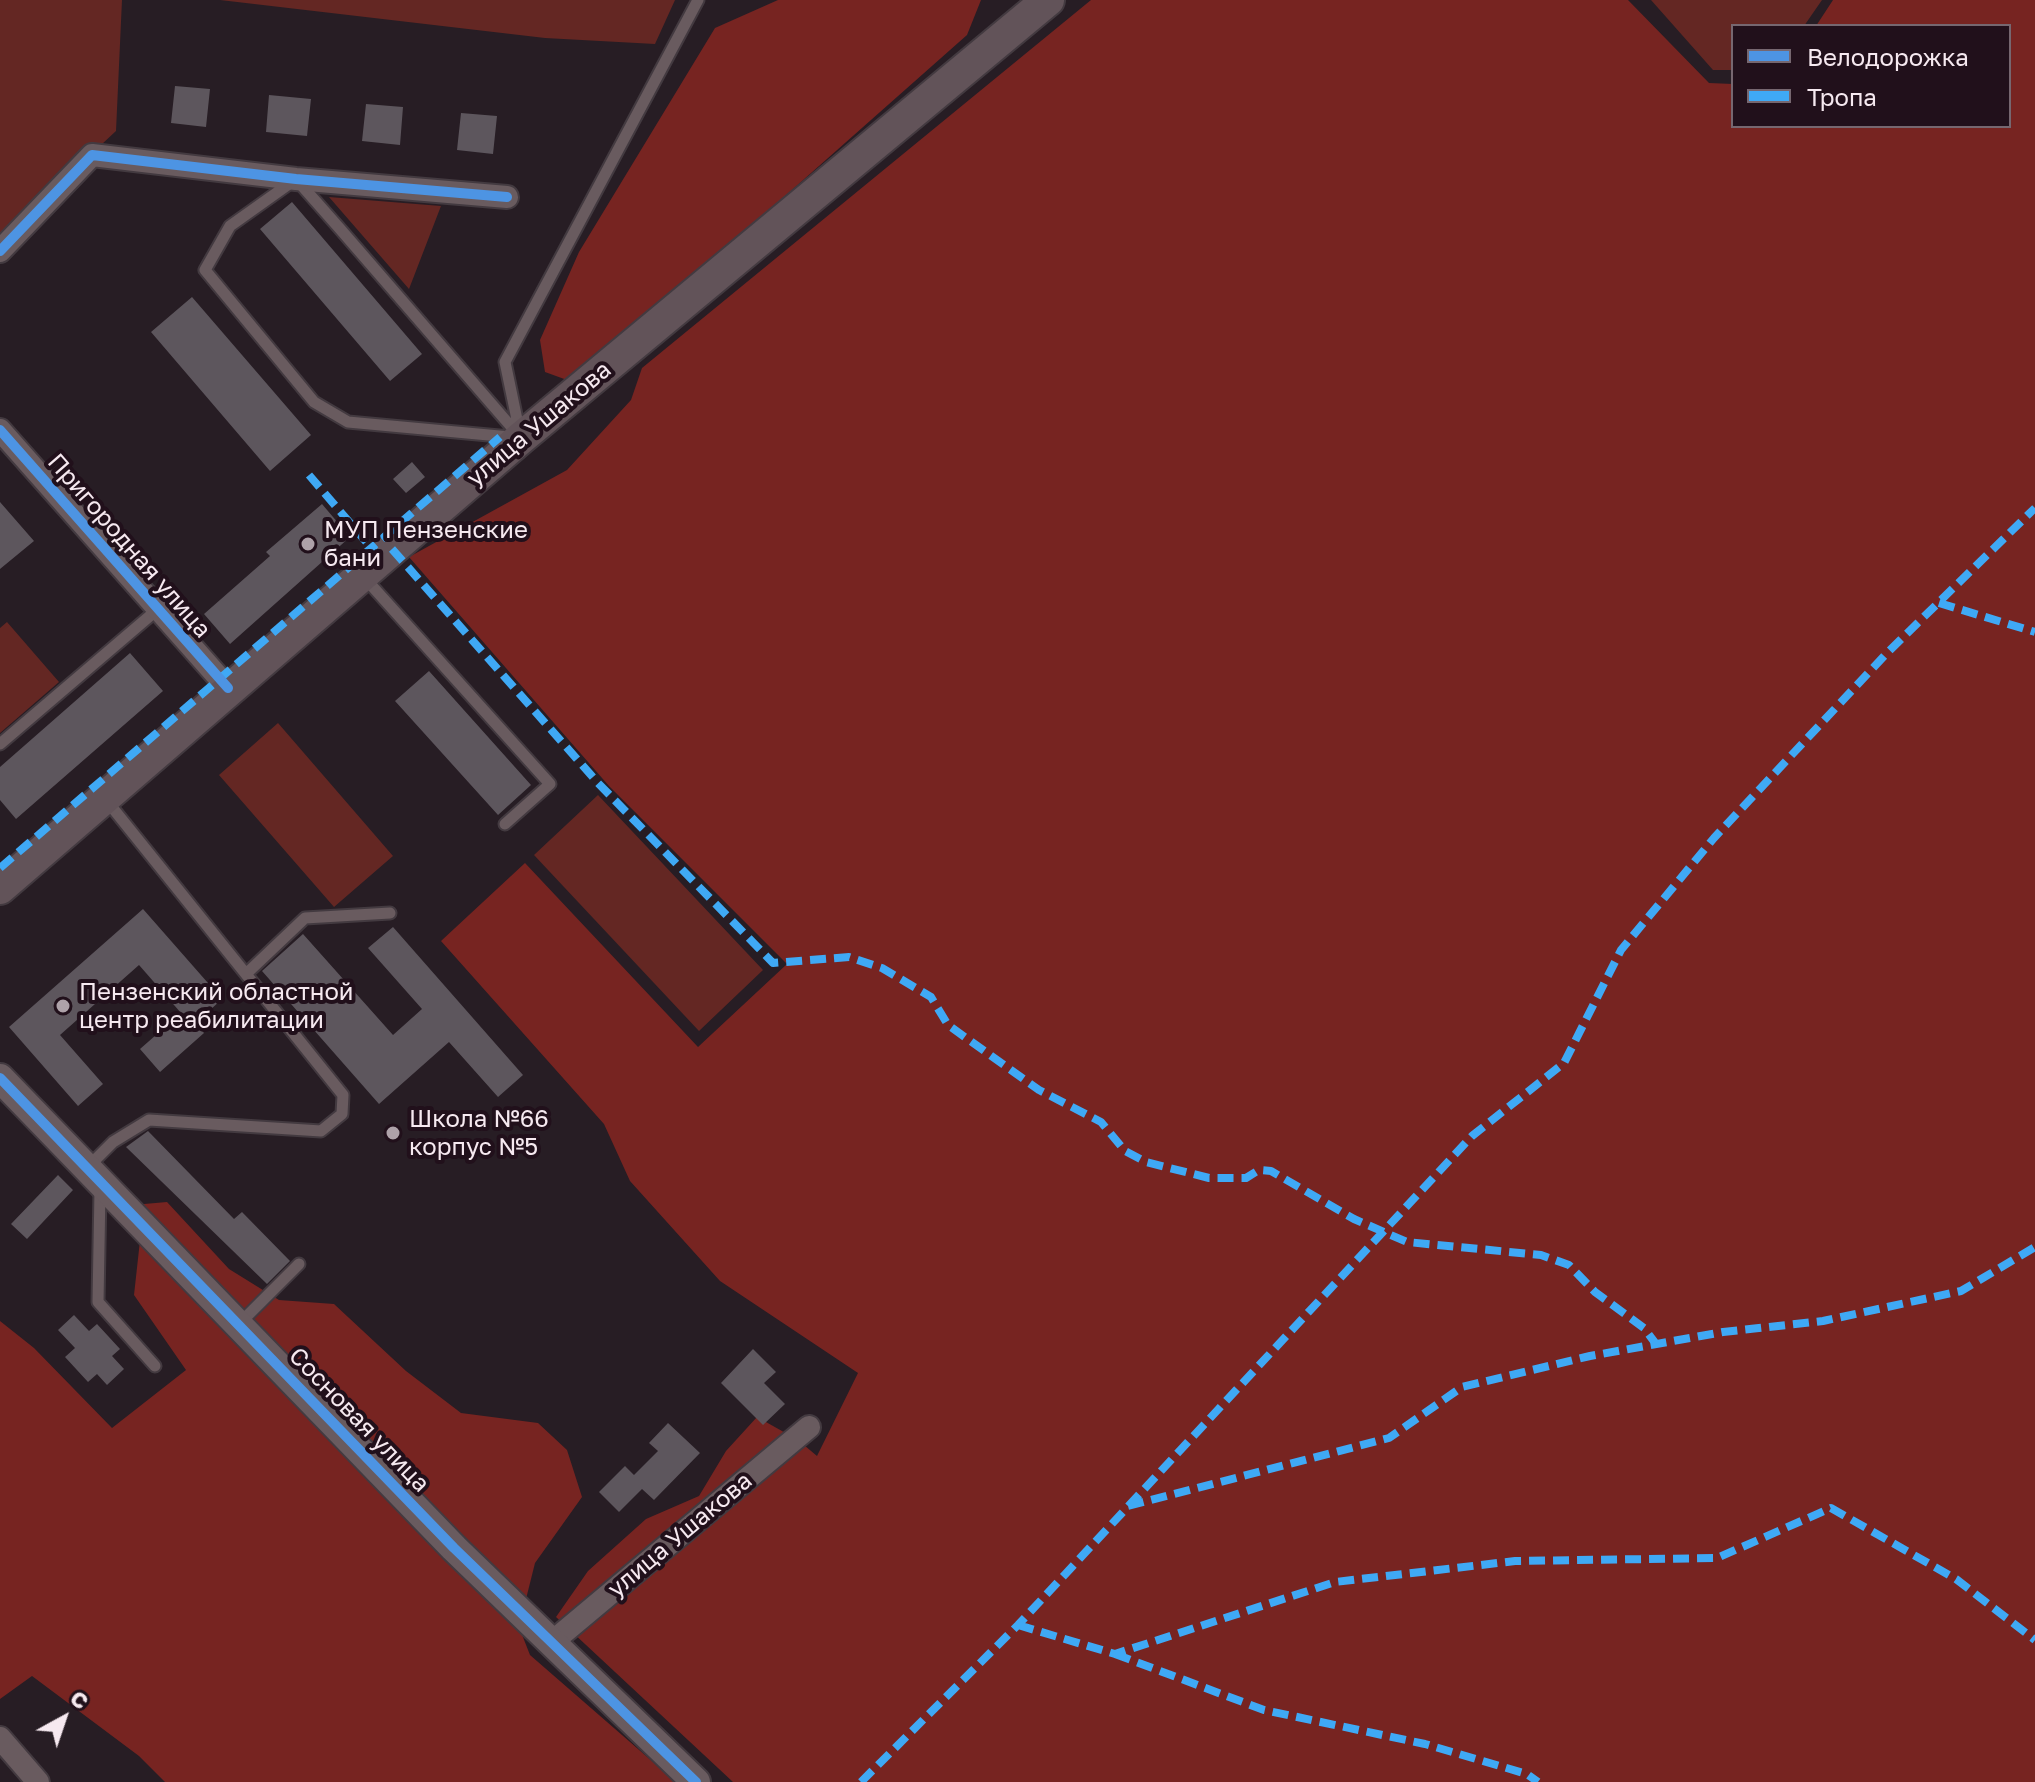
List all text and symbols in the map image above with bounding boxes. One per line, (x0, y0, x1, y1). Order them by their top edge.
legend (1731, 24, 2011, 128)
text: Велодорожка (1807, 42, 1969, 71)
text: Тропа (1807, 82, 1877, 111)
street label: улица Ушакова (461, 355, 617, 493)
street label: Пригородная улица (41, 448, 217, 644)
place label: МУП Пензенские бани (324, 516, 528, 572)
marker: МУП Пензенские бани (299, 535, 317, 553)
place label: Пензенский областной центр реабилитации (79, 978, 353, 1034)
marker: Пензенский областной центр реабилитации (54, 997, 72, 1015)
place label: Школа №66 корпус №5 (409, 1105, 549, 1161)
marker: Школа №66 корпус №5 (384, 1124, 402, 1142)
street label: Сосновая улица (283, 1342, 435, 1498)
street label: улица Ушакова (602, 1466, 758, 1604)
north arrow (24, 1678, 104, 1758)
text: С (65, 1684, 94, 1715)

